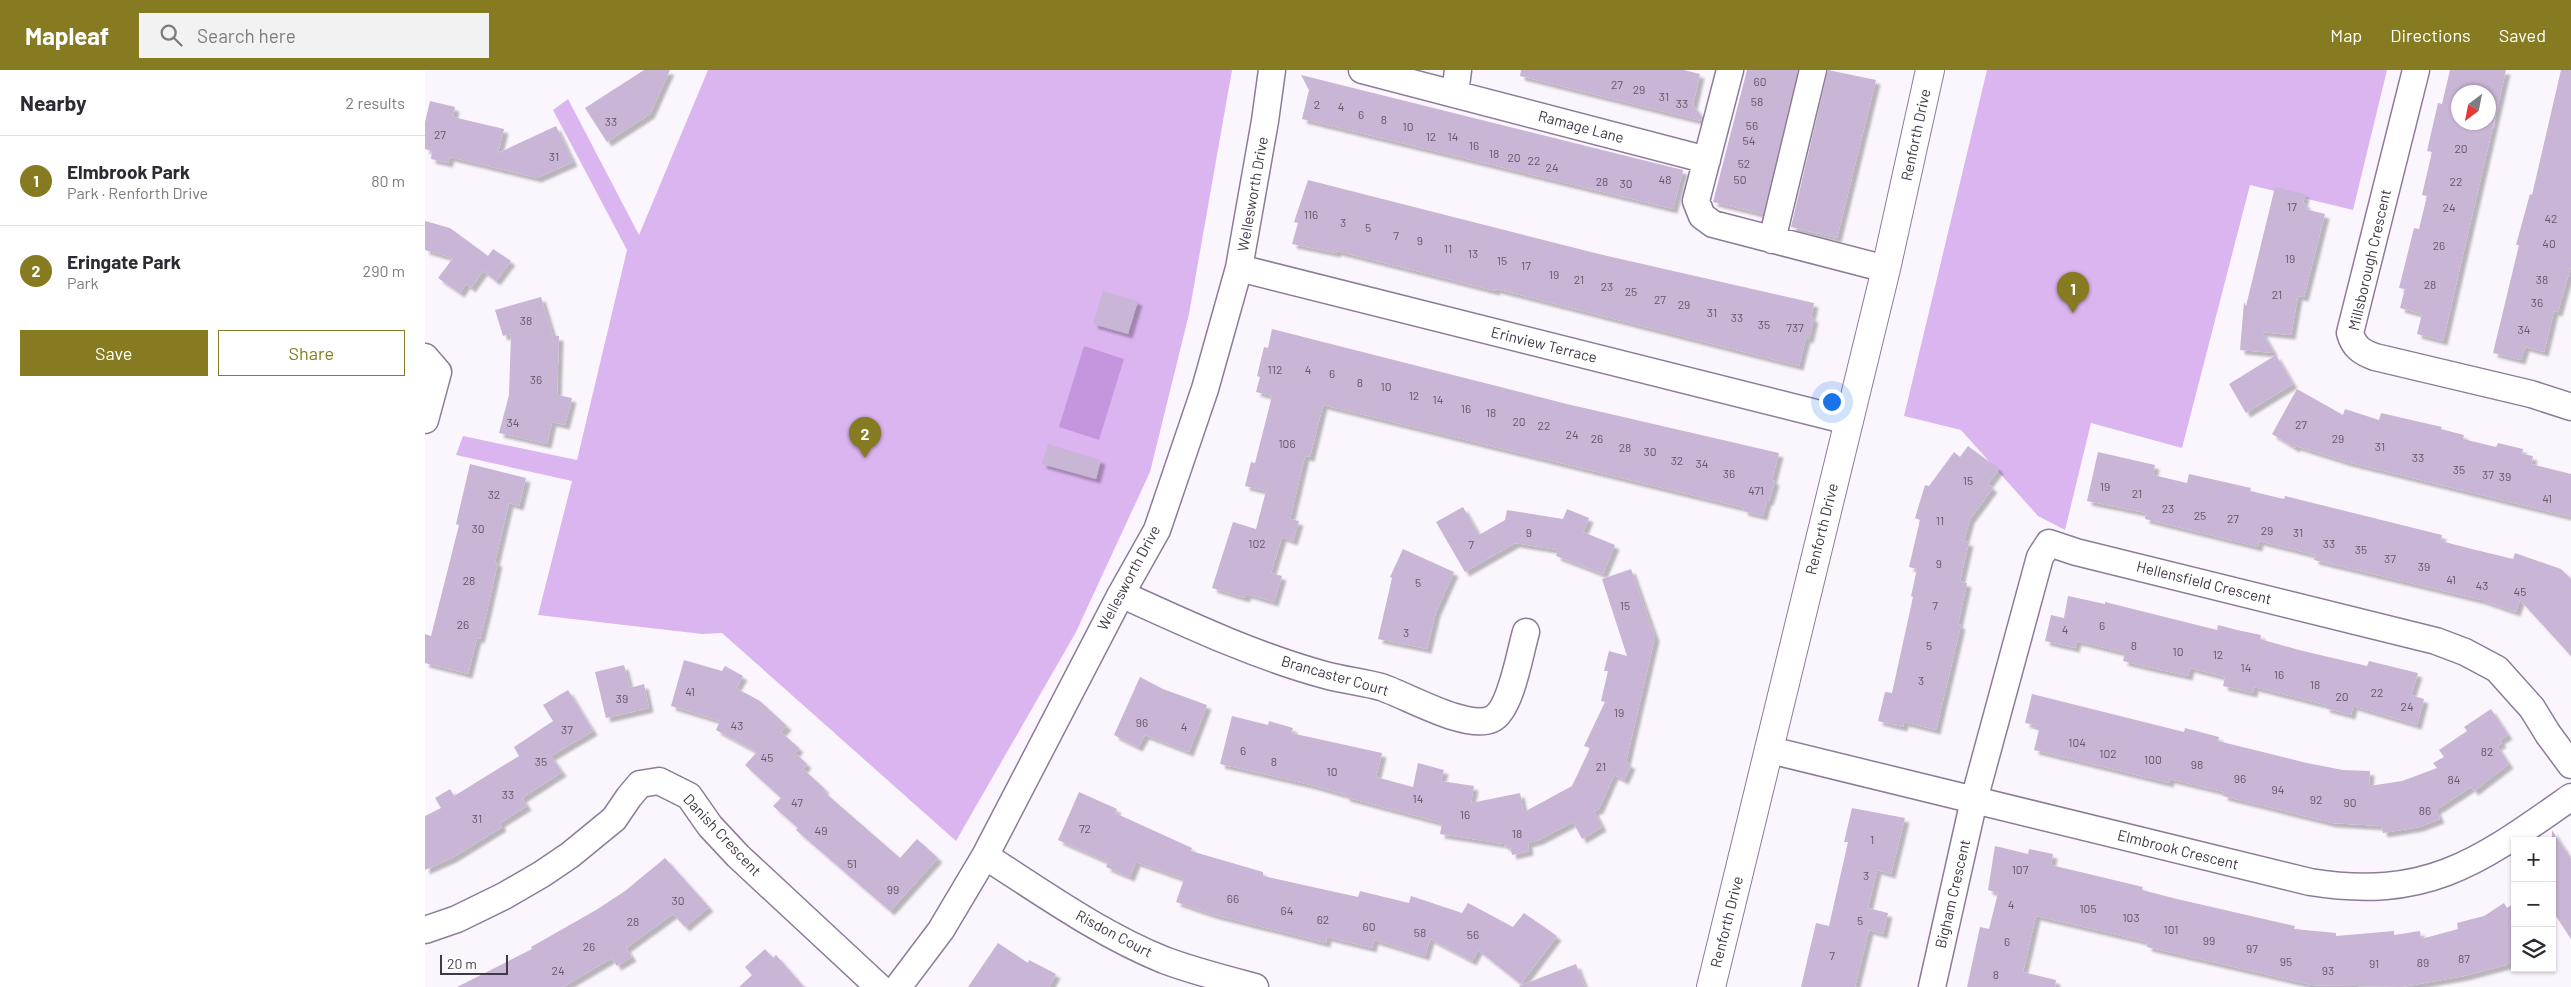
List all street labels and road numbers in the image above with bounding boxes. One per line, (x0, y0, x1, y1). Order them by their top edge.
street label: Renforth Drive (1896, 87, 1934, 182)
street label: Ramage Lane (1536, 106, 1626, 146)
street label: Wellesworth Drive (1233, 135, 1271, 253)
street label: Millsborough Crescent (2344, 187, 2394, 332)
street label: Erinview Terrace (1489, 322, 1599, 366)
street label: Renforth Drive (1801, 481, 1841, 576)
street label: Wellesworth Drive (1093, 522, 1163, 633)
street label: Hellensfield Crescent (2135, 557, 2274, 608)
street label: Brancaster Court (1279, 651, 1391, 699)
street label: Danish Crescent (680, 789, 765, 879)
street label: Elmbrook Crescent (2116, 825, 2241, 873)
street label: Bigham Crescent (1931, 838, 1973, 950)
street label: Renforth Drive (1706, 874, 1746, 969)
street label: Risdon Court (1073, 905, 1156, 961)

